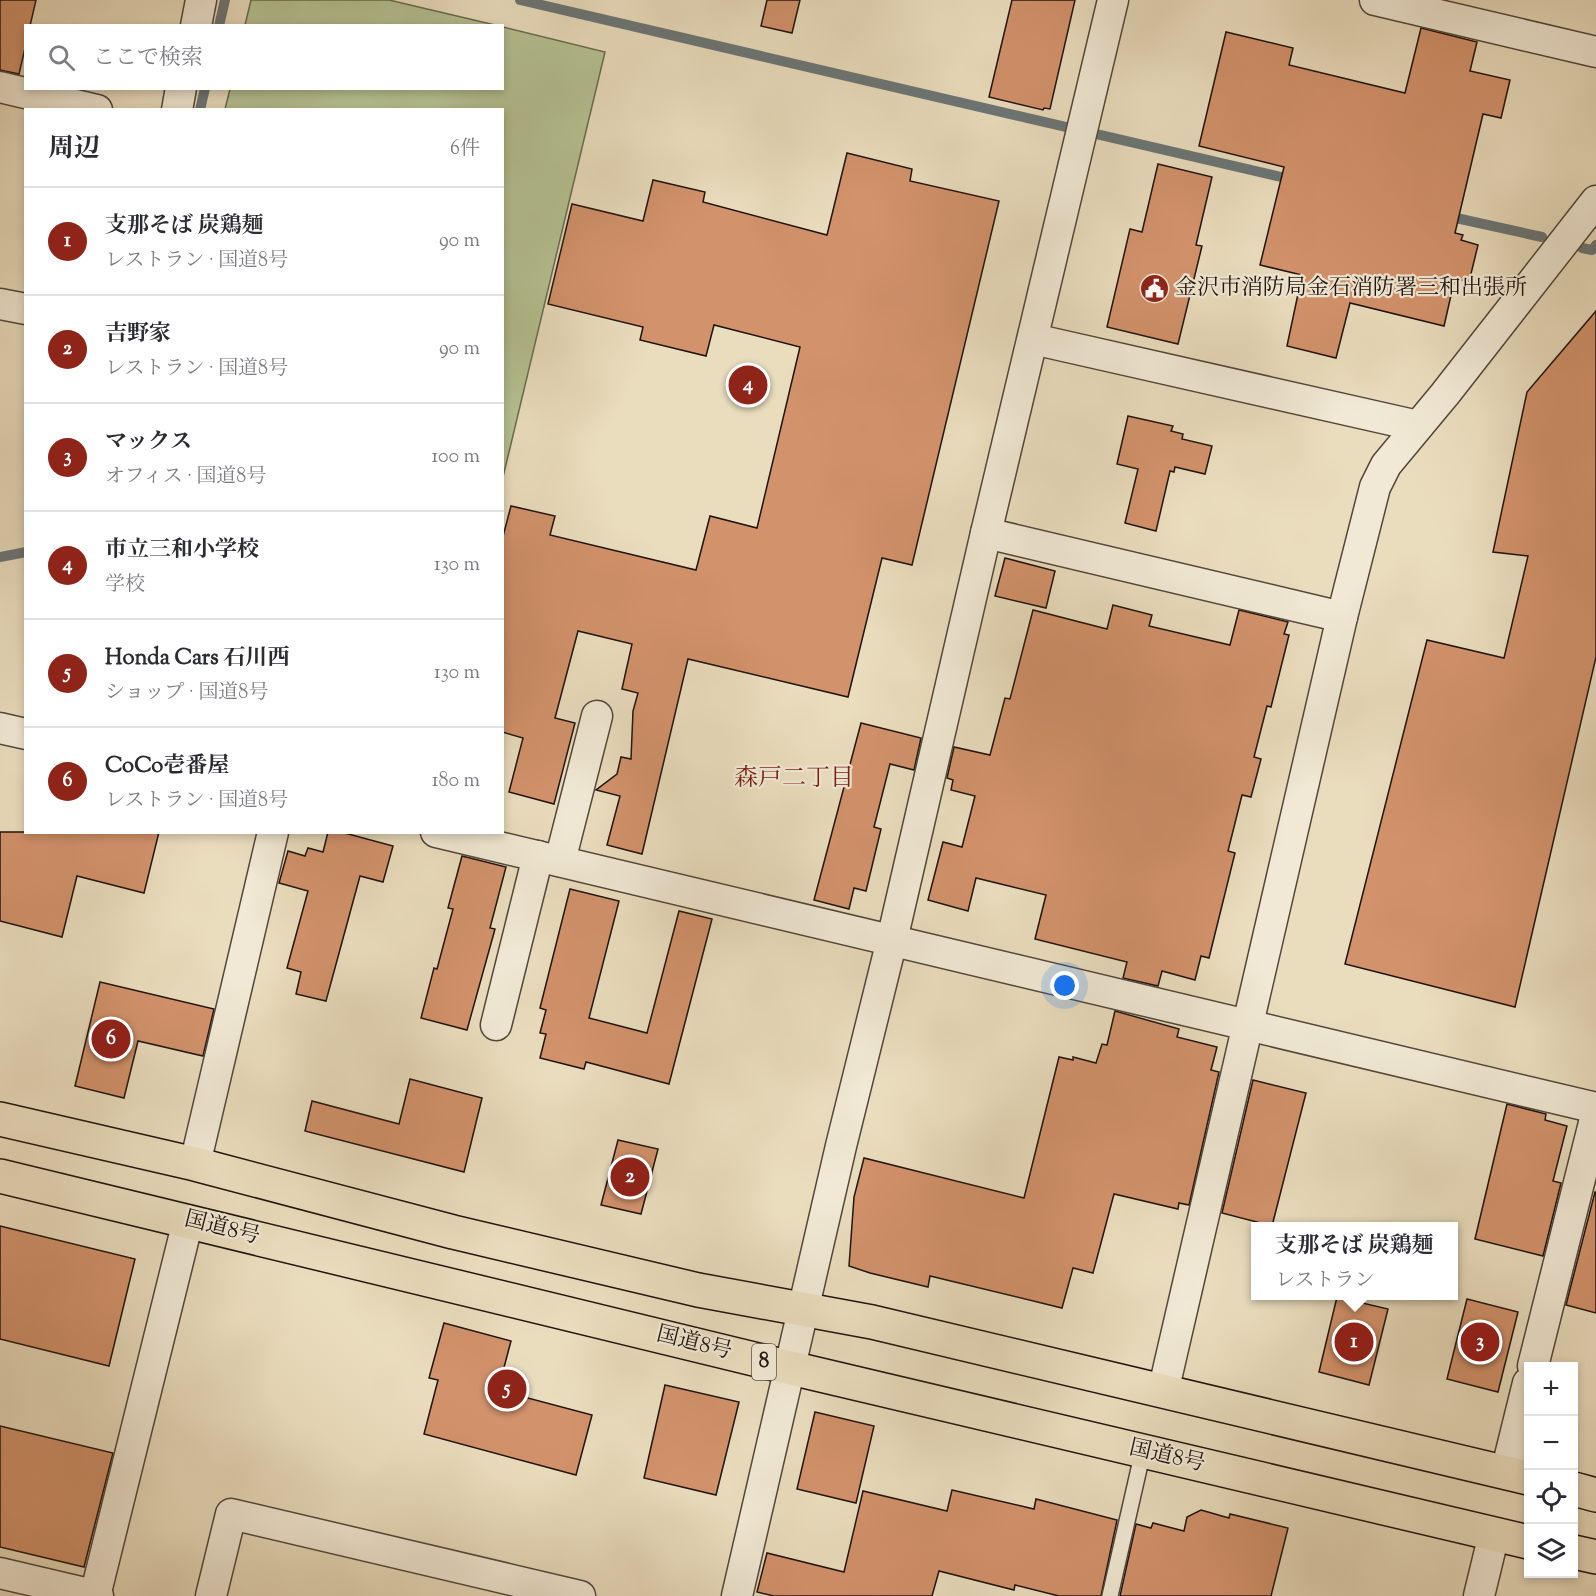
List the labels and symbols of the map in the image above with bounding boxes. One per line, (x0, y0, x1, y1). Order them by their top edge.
public building icon: 金沢市消防局金石消防署三和出張所 (1138, 273, 1170, 305)
place label: 金沢市消防局金石消防署三和出張所 (1175, 273, 1527, 305)
pin: 4 (728, 362, 768, 408)
district label: 森戸二丁目 (734, 762, 854, 796)
your location (1050, 971, 1079, 1000)
pin: 6 (92, 1016, 130, 1062)
pin: 2 (610, 1154, 650, 1200)
street label: 国道8号 (181, 1204, 263, 1254)
street label: 国道8号 (653, 1319, 735, 1369)
pin: 1 (1334, 1320, 1374, 1364)
pin: 3 (1460, 1320, 1500, 1364)
road number: 8 (752, 1344, 776, 1380)
pin: 5 (488, 1366, 526, 1412)
street label: 国道8号 (1126, 1433, 1208, 1481)

